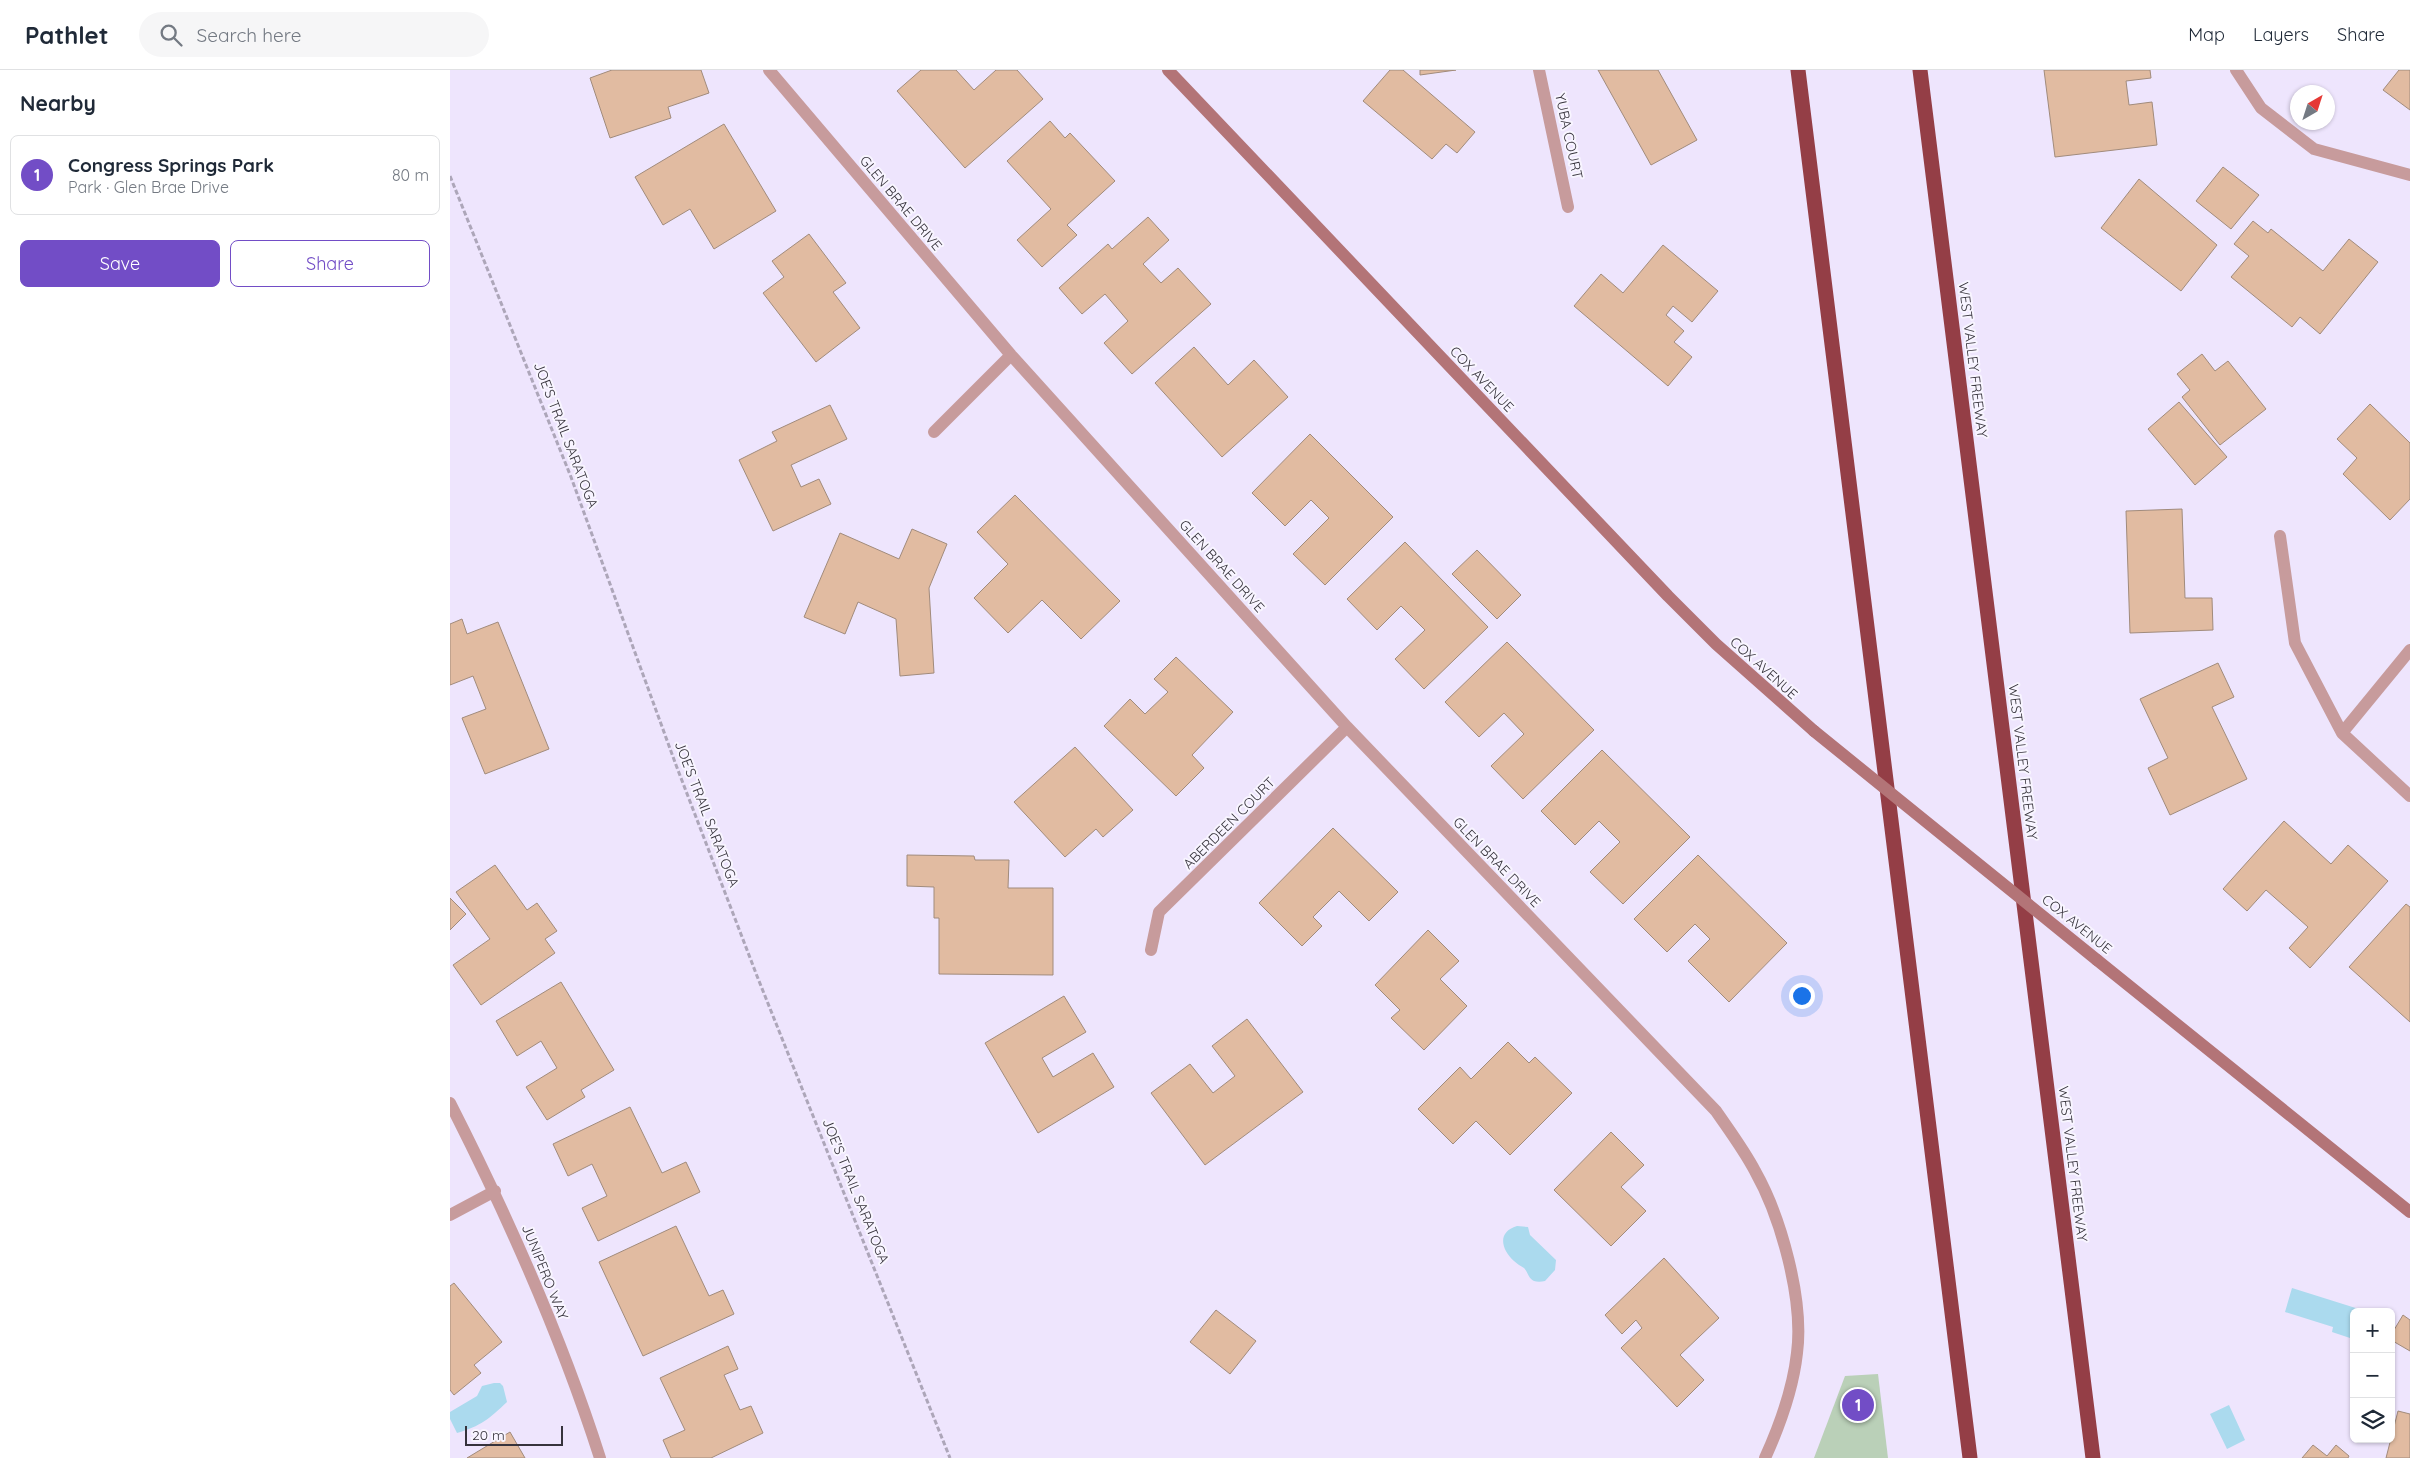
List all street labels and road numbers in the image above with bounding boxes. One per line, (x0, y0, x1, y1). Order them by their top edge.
street label: YUBA COURT (1551, 92, 1587, 180)
street label: GLEN BRAE DRIVE (856, 152, 946, 254)
street label: WEST VALLEY FREEWAY (1955, 281, 1992, 439)
street label: COX AVENUE (1446, 342, 1518, 416)
street label: JOE'S TRAIL SARATOGA (530, 359, 602, 511)
street label: GLEN BRAE DRIVE (1176, 516, 1268, 616)
street label: COX AVENUE (1726, 633, 1802, 703)
street label: WEST VALLEY FREEWAY (2005, 683, 2042, 841)
street label: JOE'S TRAIL SARATOGA (671, 738, 743, 890)
street label: ABERDEEN COURT (1179, 773, 1279, 873)
street label: GLEN BRAE DRIVE (1449, 813, 1545, 911)
street label: COX AVENUE (2038, 890, 2116, 958)
street label: WEST VALLEY FREEWAY (2055, 1085, 2092, 1243)
street label: JOE'S TRAIL SARATOGA (819, 1116, 893, 1266)
street label: JUNIPERO WAY (518, 1222, 572, 1322)

